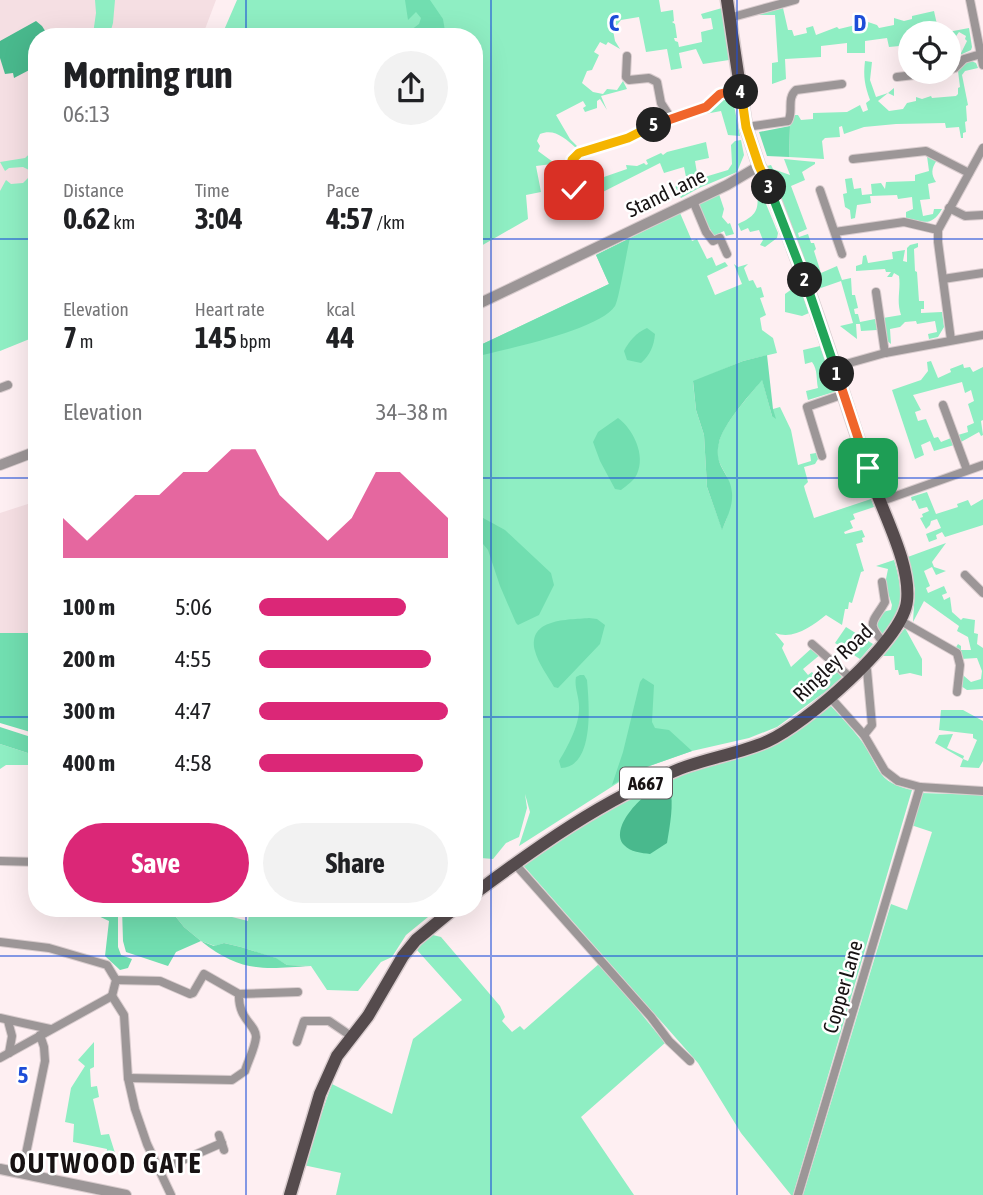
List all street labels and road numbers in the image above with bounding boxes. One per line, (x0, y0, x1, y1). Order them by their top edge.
street label: Stand Lane (622, 163, 709, 222)
street label: Ringley Road (788, 619, 877, 706)
road number: A667 (620, 768, 672, 798)
street label: Copper Lane (817, 938, 867, 1036)

